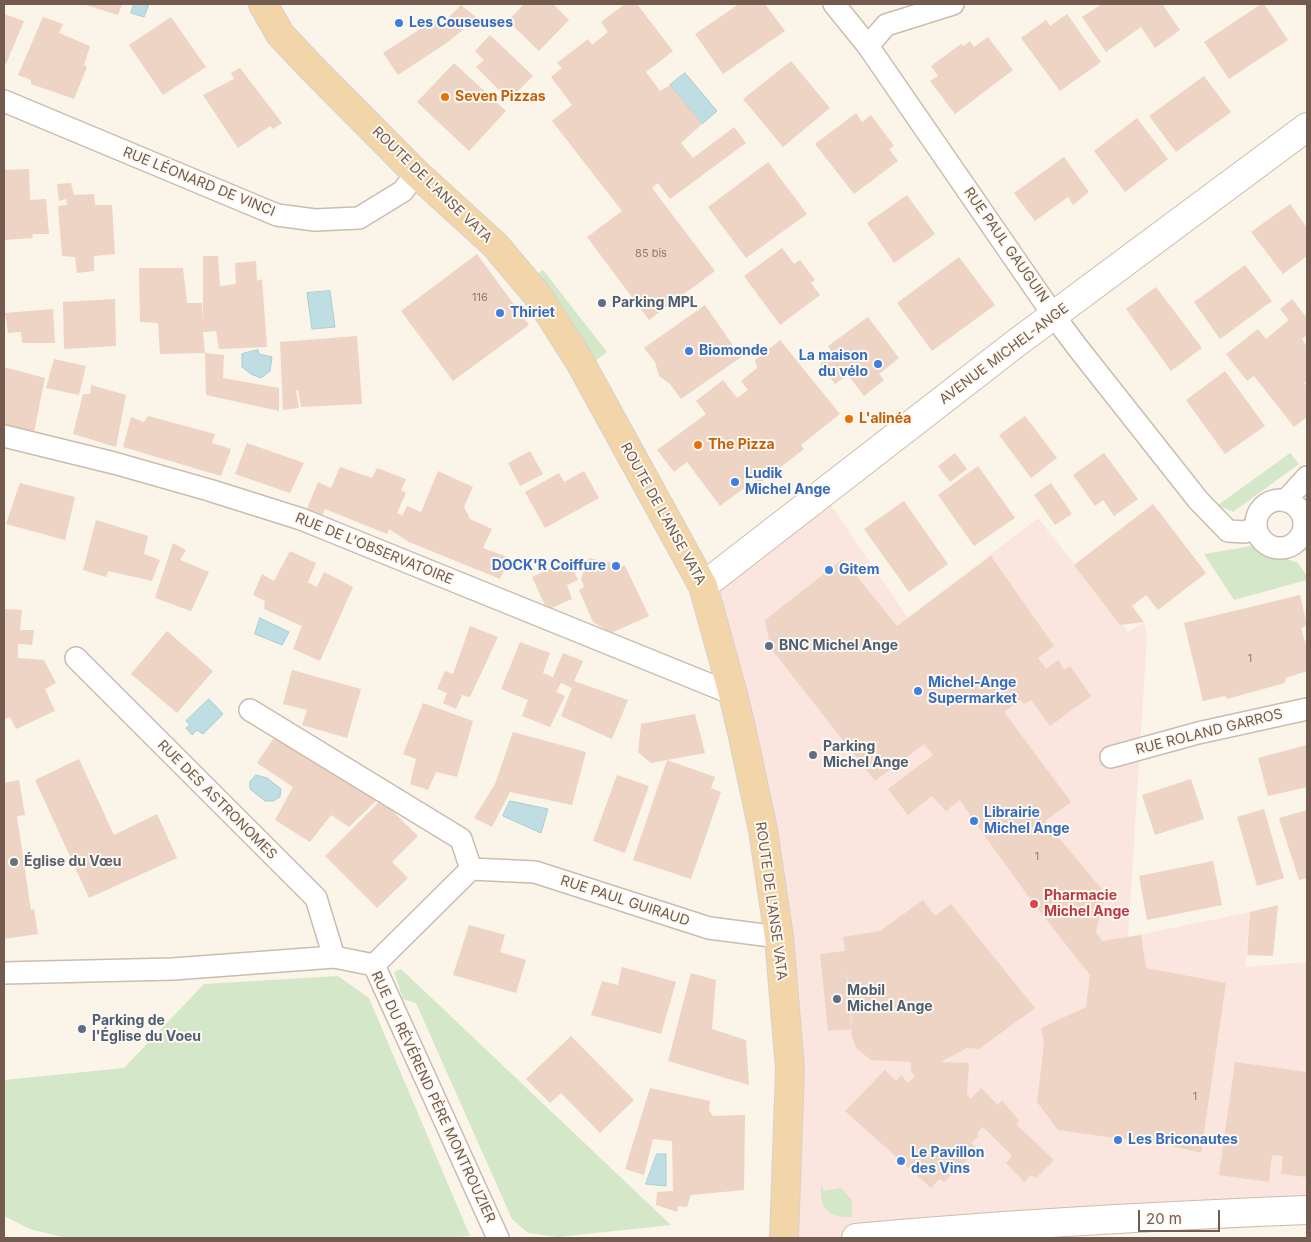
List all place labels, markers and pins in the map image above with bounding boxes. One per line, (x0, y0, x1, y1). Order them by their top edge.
place label: Les Couseuses (409, 15, 513, 31)
marker: Les Couseuses (393, 17, 405, 29)
place label: Seven Pizzas (455, 89, 546, 105)
marker: Seven Pizzas (439, 91, 451, 103)
place label: Parking MPL (612, 295, 698, 311)
marker: Parking MPL (596, 297, 608, 309)
place label: Thiriet (510, 305, 555, 321)
marker: Thiriet (494, 307, 506, 319)
place label: Biomonde (699, 343, 768, 359)
marker: Biomonde (683, 345, 695, 357)
place label: La maison du vélo (799, 348, 868, 381)
marker: La maison du vélo (872, 358, 884, 370)
place label: L'alinéa (859, 411, 911, 427)
marker: L'alinéa (843, 413, 855, 425)
place label: The Pizza (708, 437, 775, 453)
marker: The Pizza (692, 439, 704, 451)
place label: Ludik Michel Ange (745, 466, 831, 498)
marker: Ludik Michel Ange (729, 476, 741, 488)
place label: DOCK'R Coiffure (492, 558, 606, 574)
marker: DOCK'R Coiffure (610, 560, 622, 572)
place label: Gitem (839, 562, 879, 578)
marker: Gitem (823, 564, 835, 576)
place label: BNC Michel Ange (779, 638, 898, 654)
marker: BNC Michel Ange (763, 640, 775, 652)
place label: Michel-Ange Supermarket (928, 675, 1017, 708)
marker: Michel-Ange Supermarket (912, 685, 924, 697)
place label: Parking Michel Ange (823, 739, 909, 772)
marker: Parking Michel Ange (807, 749, 819, 761)
place label: Librairie Michel Ange (984, 805, 1070, 838)
marker: Librairie Michel Ange (968, 815, 980, 827)
place label: Église du Vœu (24, 854, 121, 870)
marker: Église du Vœu (8, 856, 20, 868)
place label: Pharmacie Michel Ange (1044, 888, 1130, 920)
marker: Pharmacie Michel Ange (1028, 898, 1040, 910)
place label: Mobil Michel Ange (847, 983, 933, 1016)
marker: Mobil Michel Ange (831, 993, 843, 1005)
place label: Parking de l'Église du Voeu (92, 1013, 201, 1046)
marker: Parking de l'Église du Voeu (76, 1023, 88, 1035)
place label: Les Briconautes (1128, 1132, 1238, 1148)
marker: Les Briconautes (1112, 1134, 1124, 1146)
place label: Le Pavillon des Vins (911, 1145, 984, 1178)
marker: Le Pavillon des Vins (895, 1155, 907, 1167)

